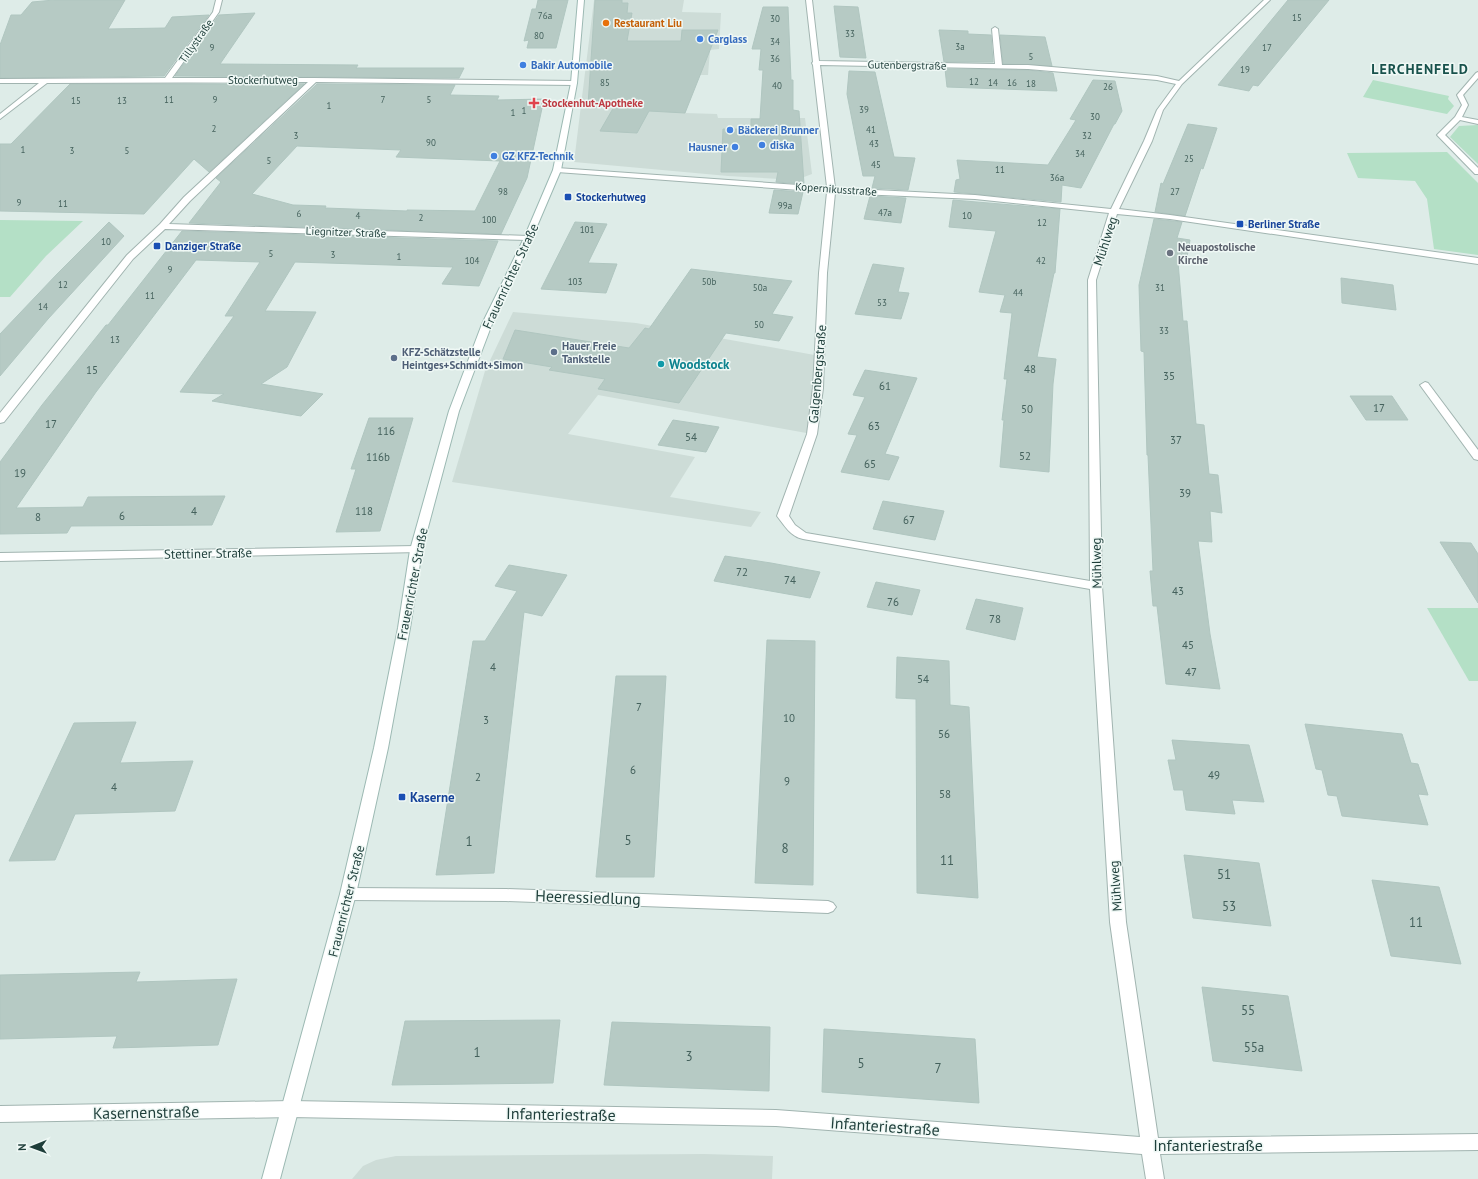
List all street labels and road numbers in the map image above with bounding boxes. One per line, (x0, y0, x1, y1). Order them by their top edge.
street label: Tillystraße (176, 16, 216, 66)
street label: Gutenbergstraße (868, 57, 947, 73)
street label: Stockerhutweg (228, 73, 298, 87)
street label: Kopernikusstraße (795, 179, 878, 199)
street label: Mühlweg (1090, 214, 1121, 268)
street label: Frauenrichter Straße (479, 221, 542, 332)
street label: Liegnitzer Straße (305, 224, 387, 240)
street label: Galgenbergstraße (805, 324, 830, 424)
street label: Frauenrichter Straße (393, 526, 432, 642)
street label: Mühlweg (1088, 537, 1105, 589)
street label: Stettiner Straße (164, 544, 252, 563)
street label: Frauenrichter Straße (324, 844, 369, 959)
street label: Mühlweg (1105, 860, 1126, 912)
street label: Heeressiedlung (535, 885, 641, 909)
street label: Kasernenstraße (93, 1101, 199, 1123)
street label: Infanteriestraße (506, 1103, 616, 1125)
street label: Infanteriestraße (830, 1112, 940, 1140)
street label: Infanteriestraße (1153, 1135, 1263, 1155)

